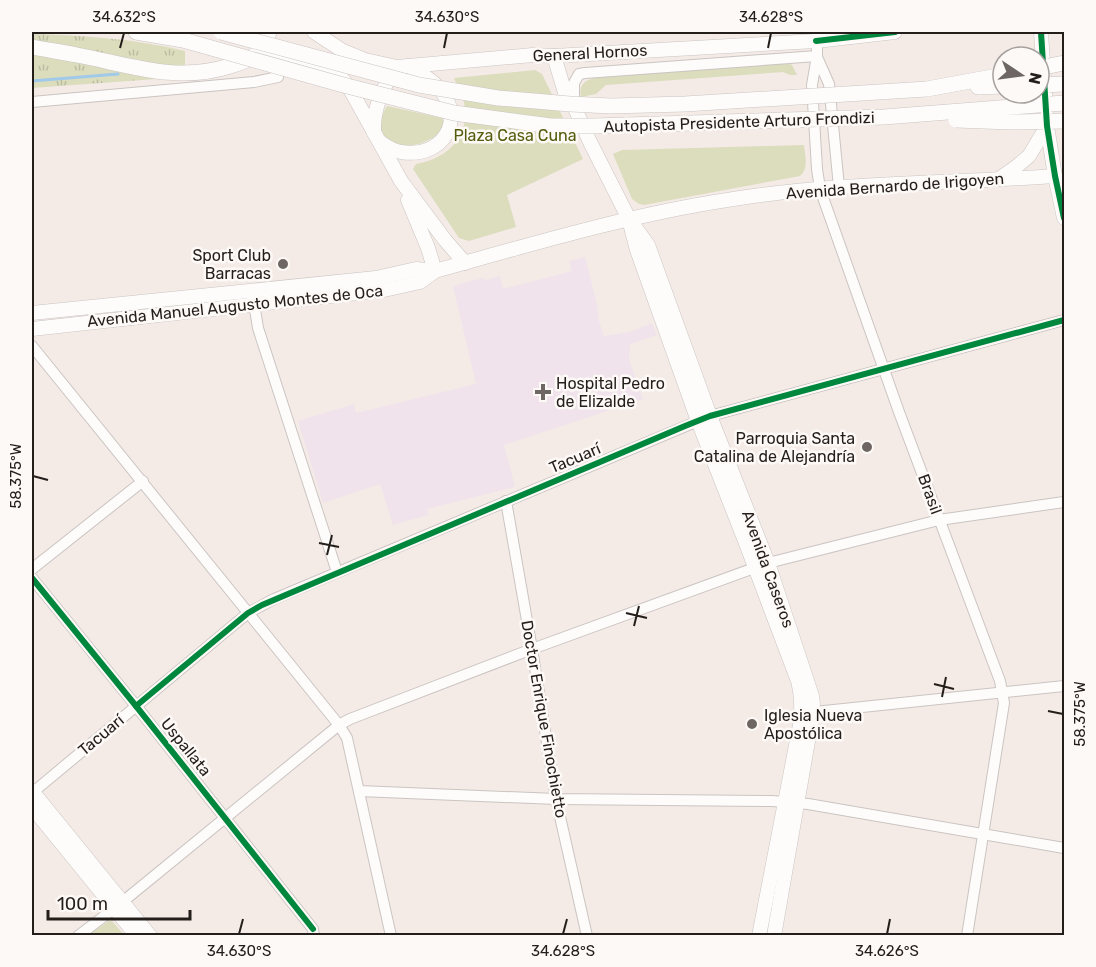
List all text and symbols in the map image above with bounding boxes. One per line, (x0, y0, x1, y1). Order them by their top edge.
text: 34.632°S (92, 8, 156, 26)
text: 34.630°S (415, 8, 479, 26)
text: 34.628°S (739, 8, 803, 26)
street label: General Hornos (532, 41, 648, 65)
north arrow (991, 45, 1051, 105)
text: N (1025, 71, 1046, 86)
street label: Autopista Presidente Arturo Frondizi (603, 108, 875, 136)
park label: Plaza Casa Cuna (453, 126, 577, 145)
street label: Avenida Bernardo de Irigoyen (785, 169, 1005, 203)
place label: Sport Club Barracas (192, 246, 271, 283)
marker: Sport Club Barracas (276, 257, 290, 271)
street label: Avenida Manuel Augusto Montes de Oca (86, 281, 384, 331)
place label: Hospital Pedro de Elizalde (556, 374, 665, 411)
marker: Hospital Pedro de Elizalde (534, 383, 552, 401)
place label: Parroquia Santa Catalina de Alejandría (694, 429, 855, 466)
street label: Tacuarí (546, 438, 605, 477)
marker: Parroquia Santa Catalina de Alejandría (860, 440, 874, 454)
text: 58.375°W (7, 443, 25, 509)
street label: Brasil (914, 471, 946, 517)
street label: Avenida Caseros (738, 508, 798, 630)
street label: Doctor Enrique Finochietto (517, 619, 571, 819)
text: 58.375°W (1071, 681, 1089, 747)
place label: Iglesia Nueva Apostólica (764, 706, 862, 743)
street label: Tacuarí (74, 710, 129, 760)
street label: Uspallata (157, 714, 215, 780)
marker: Iglesia Nueva Apostólica (745, 717, 759, 731)
scale bar (48, 883, 190, 921)
text: 100 m (57, 893, 108, 915)
text: 34.630°S (207, 942, 271, 960)
text: 34.628°S (531, 942, 595, 960)
text: 34.626°S (855, 942, 919, 960)

